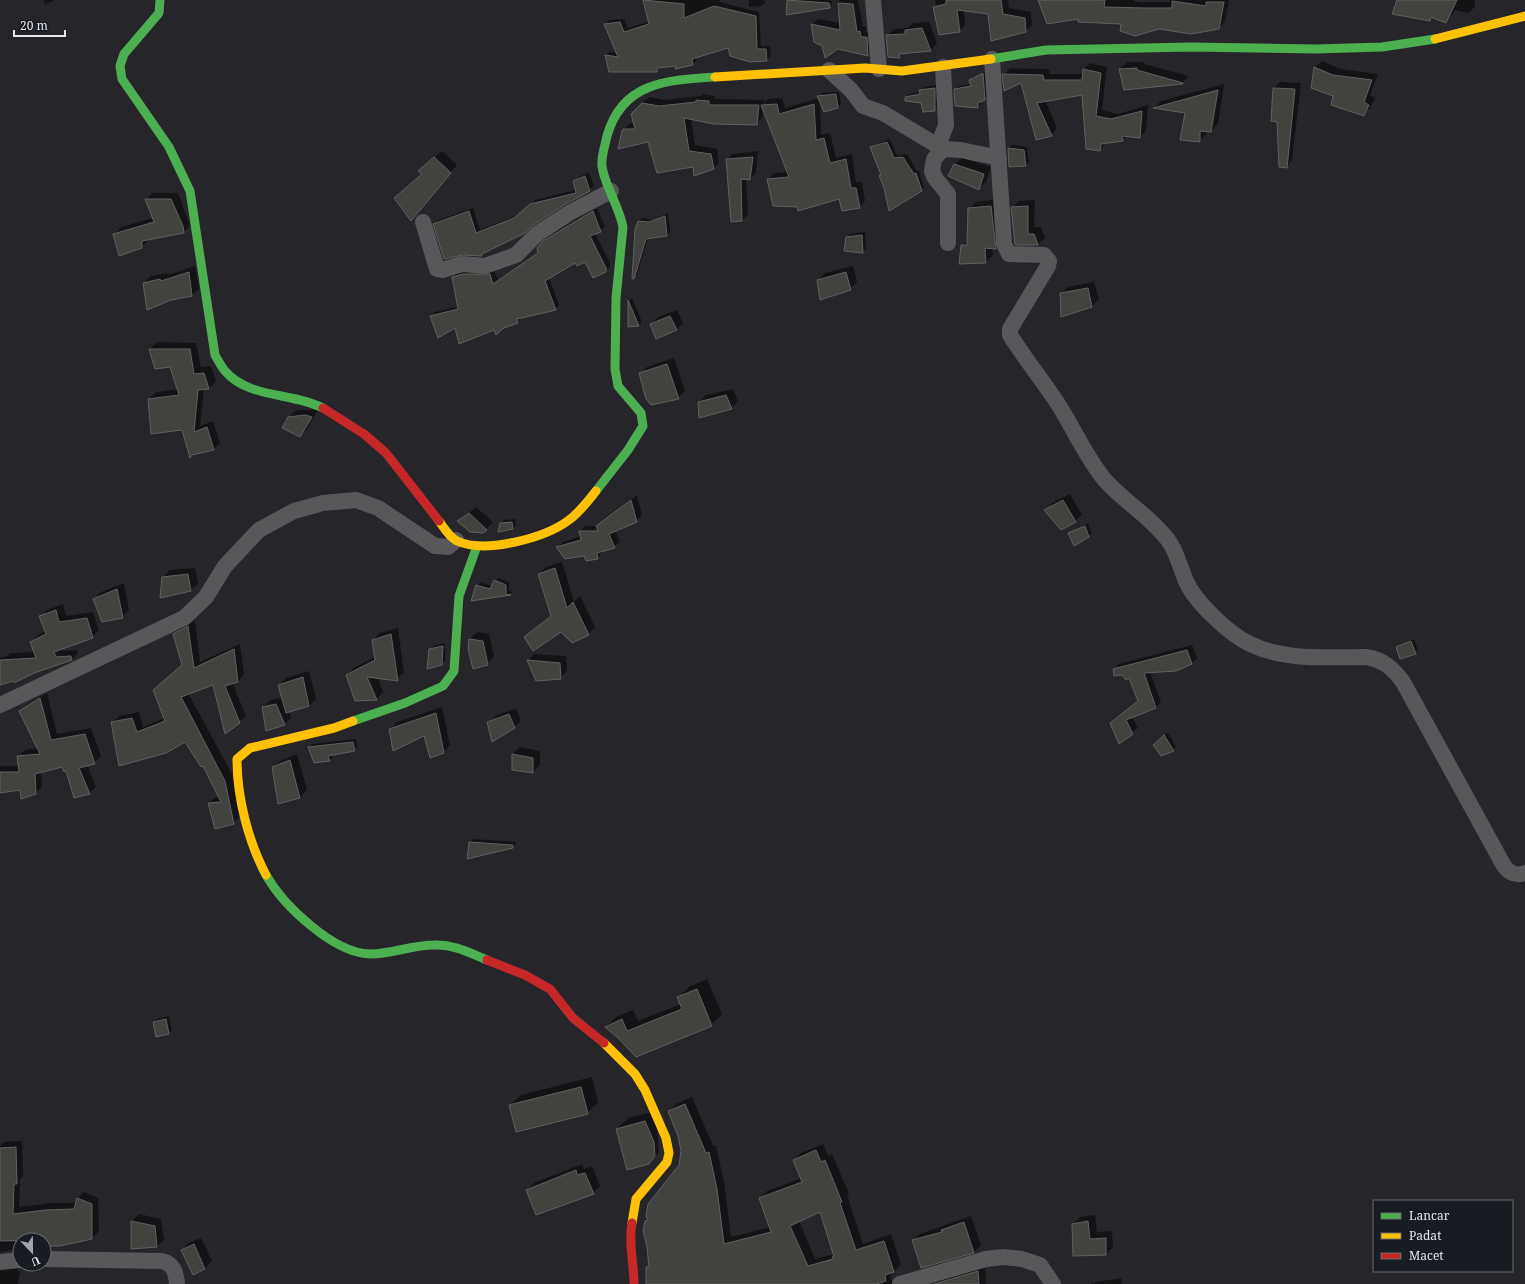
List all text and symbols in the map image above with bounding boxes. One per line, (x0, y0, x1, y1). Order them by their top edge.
scale bar (14, 12, 65, 38)
text: 20 m (20, 17, 48, 34)
legend (1373, 1200, 1513, 1272)
text: Lancar (1409, 1207, 1450, 1224)
text: Padat (1409, 1227, 1441, 1244)
north arrow (12, 1232, 52, 1272)
text: Macet (1409, 1247, 1444, 1264)
text: U (29, 1253, 43, 1271)

